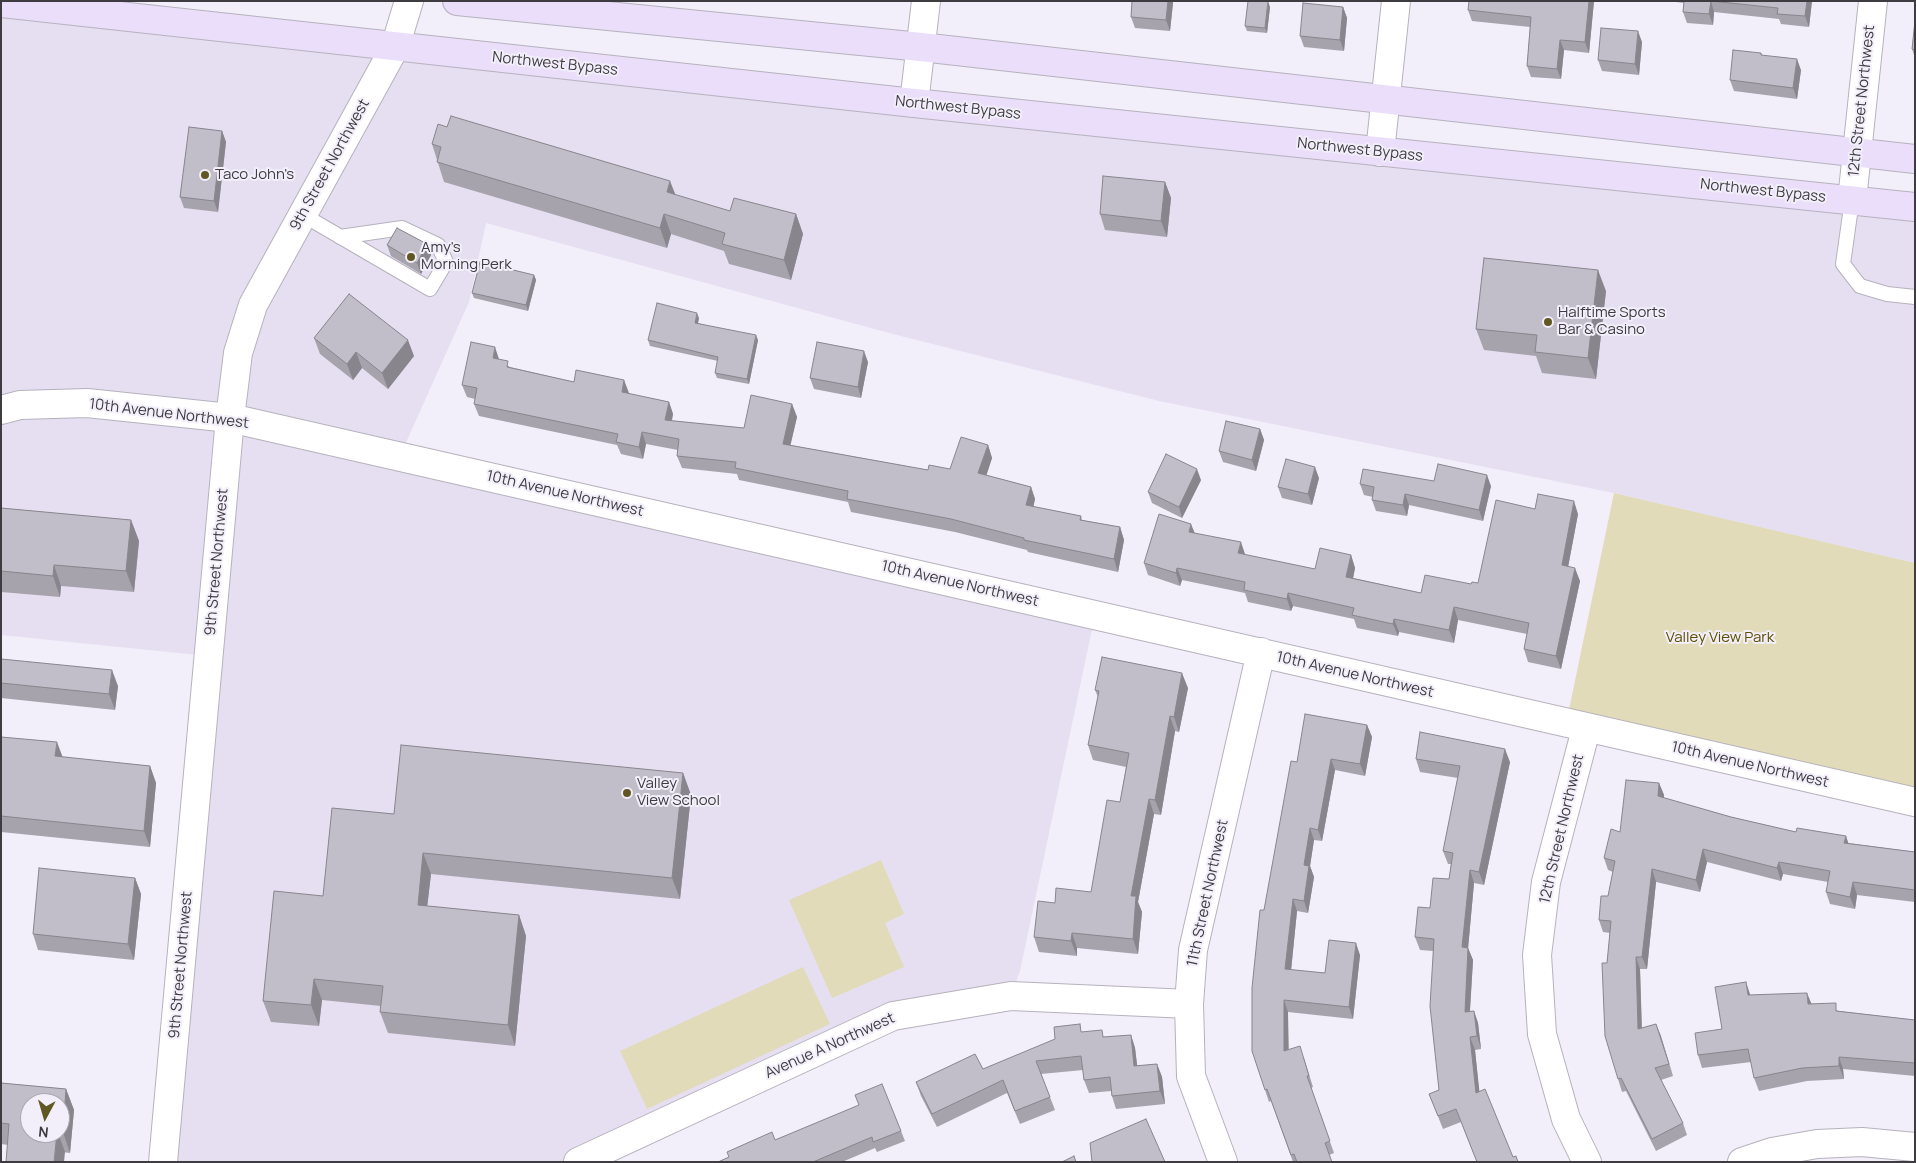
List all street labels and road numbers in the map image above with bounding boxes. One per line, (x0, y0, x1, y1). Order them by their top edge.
street label: 12th Street Northwest (1845, 24, 1879, 178)
street label: Northwest Bypass (491, 48, 619, 80)
street label: Northwest Bypass (894, 92, 1022, 124)
street label: 9th Street Northwest (286, 96, 374, 234)
street label: Northwest Bypass (1296, 134, 1424, 166)
street label: Northwest Bypass (1699, 175, 1827, 207)
street label: 10th Avenue Northwest (88, 395, 250, 433)
street label: 10th Avenue Northwest (485, 467, 645, 521)
street label: 9th Street Northwest (202, 488, 232, 636)
street label: 10th Avenue Northwest (880, 557, 1040, 611)
street label: 10th Avenue Northwest (1275, 648, 1435, 702)
street label: 10th Avenue Northwest (1670, 738, 1830, 792)
street label: 12th Street Northwest (1536, 753, 1588, 905)
street label: 11th Street Northwest (1184, 818, 1232, 968)
street label: 9th Street Northwest (166, 891, 196, 1039)
street label: Avenue A Northwest (762, 1009, 898, 1083)

